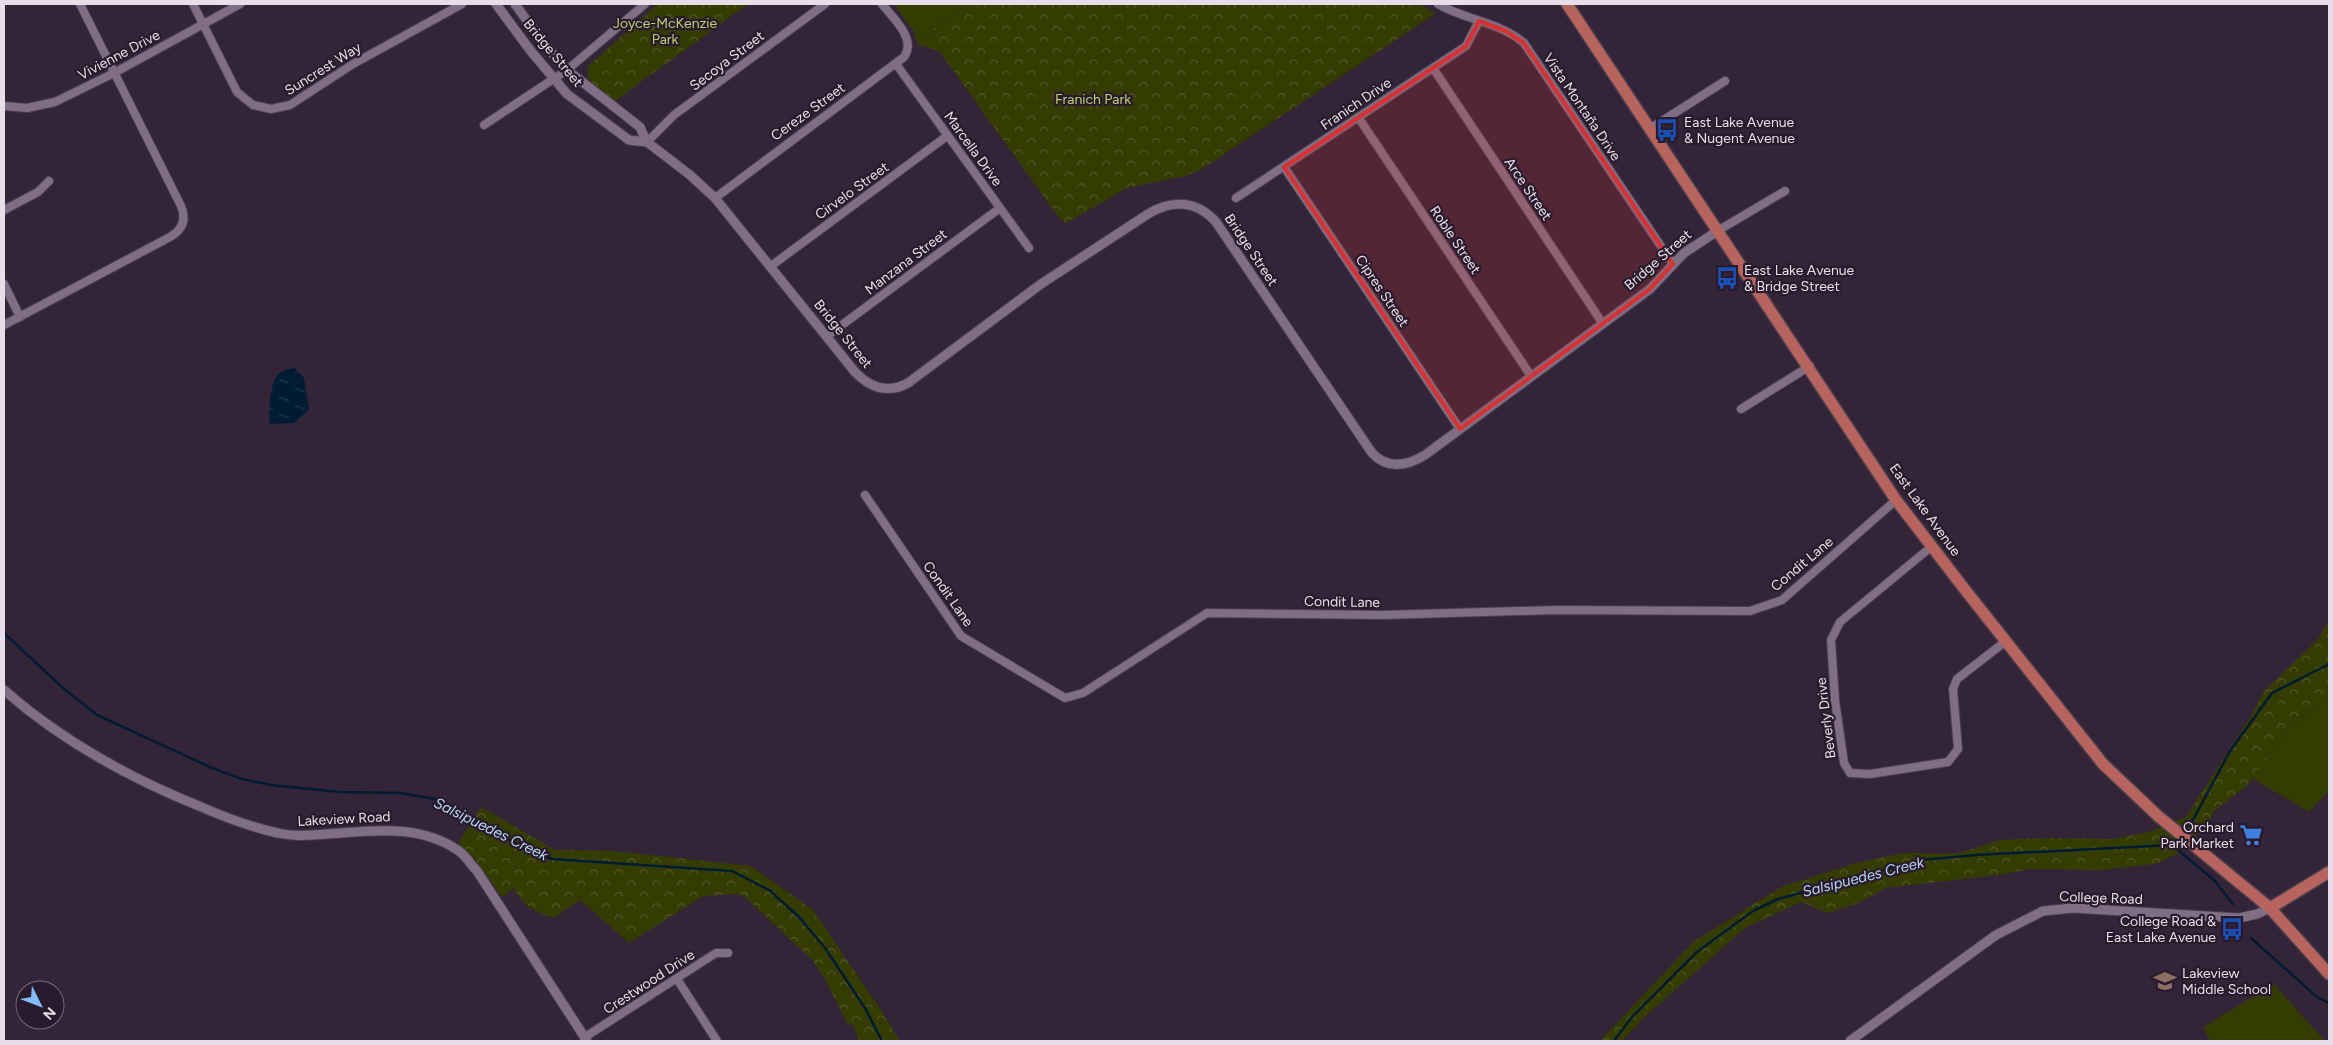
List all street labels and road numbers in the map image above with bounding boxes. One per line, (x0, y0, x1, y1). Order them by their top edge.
street label: Bridge Street (520, 16, 586, 90)
street label: Vivienne Drive (75, 26, 163, 84)
street label: Secoya Street (686, 28, 768, 94)
street label: Suncrest Way (282, 38, 365, 99)
street label: Vista Montaña Drive (1540, 50, 1625, 164)
street label: Franich Drive (1317, 74, 1395, 134)
street label: Cereze Street (768, 79, 848, 145)
street label: Marcella Drive (940, 108, 1006, 190)
street label: Arce Street (1501, 154, 1555, 224)
street label: Cirvelo Street (812, 159, 892, 223)
street label: Roble Street (1426, 203, 1484, 277)
street label: Bridge Street (1221, 211, 1281, 289)
street label: Manzana Street (862, 226, 950, 298)
street label: Bridge Street (1621, 226, 1695, 294)
street label: Cipres Street (1352, 252, 1412, 330)
street label: Bridge Street (810, 296, 876, 372)
street label: East Lake Avenue (1886, 460, 1964, 560)
street label: Condit Lane (1767, 533, 1837, 595)
street label: Condit Lane (919, 558, 977, 630)
street label: Condit Lane (1304, 593, 1381, 611)
street label: Beverly Drive (1813, 676, 1839, 760)
street label: Lakeview Road (297, 808, 391, 830)
street label: College Road (2059, 888, 2143, 908)
street label: Crestwood Drive (600, 946, 698, 1018)

